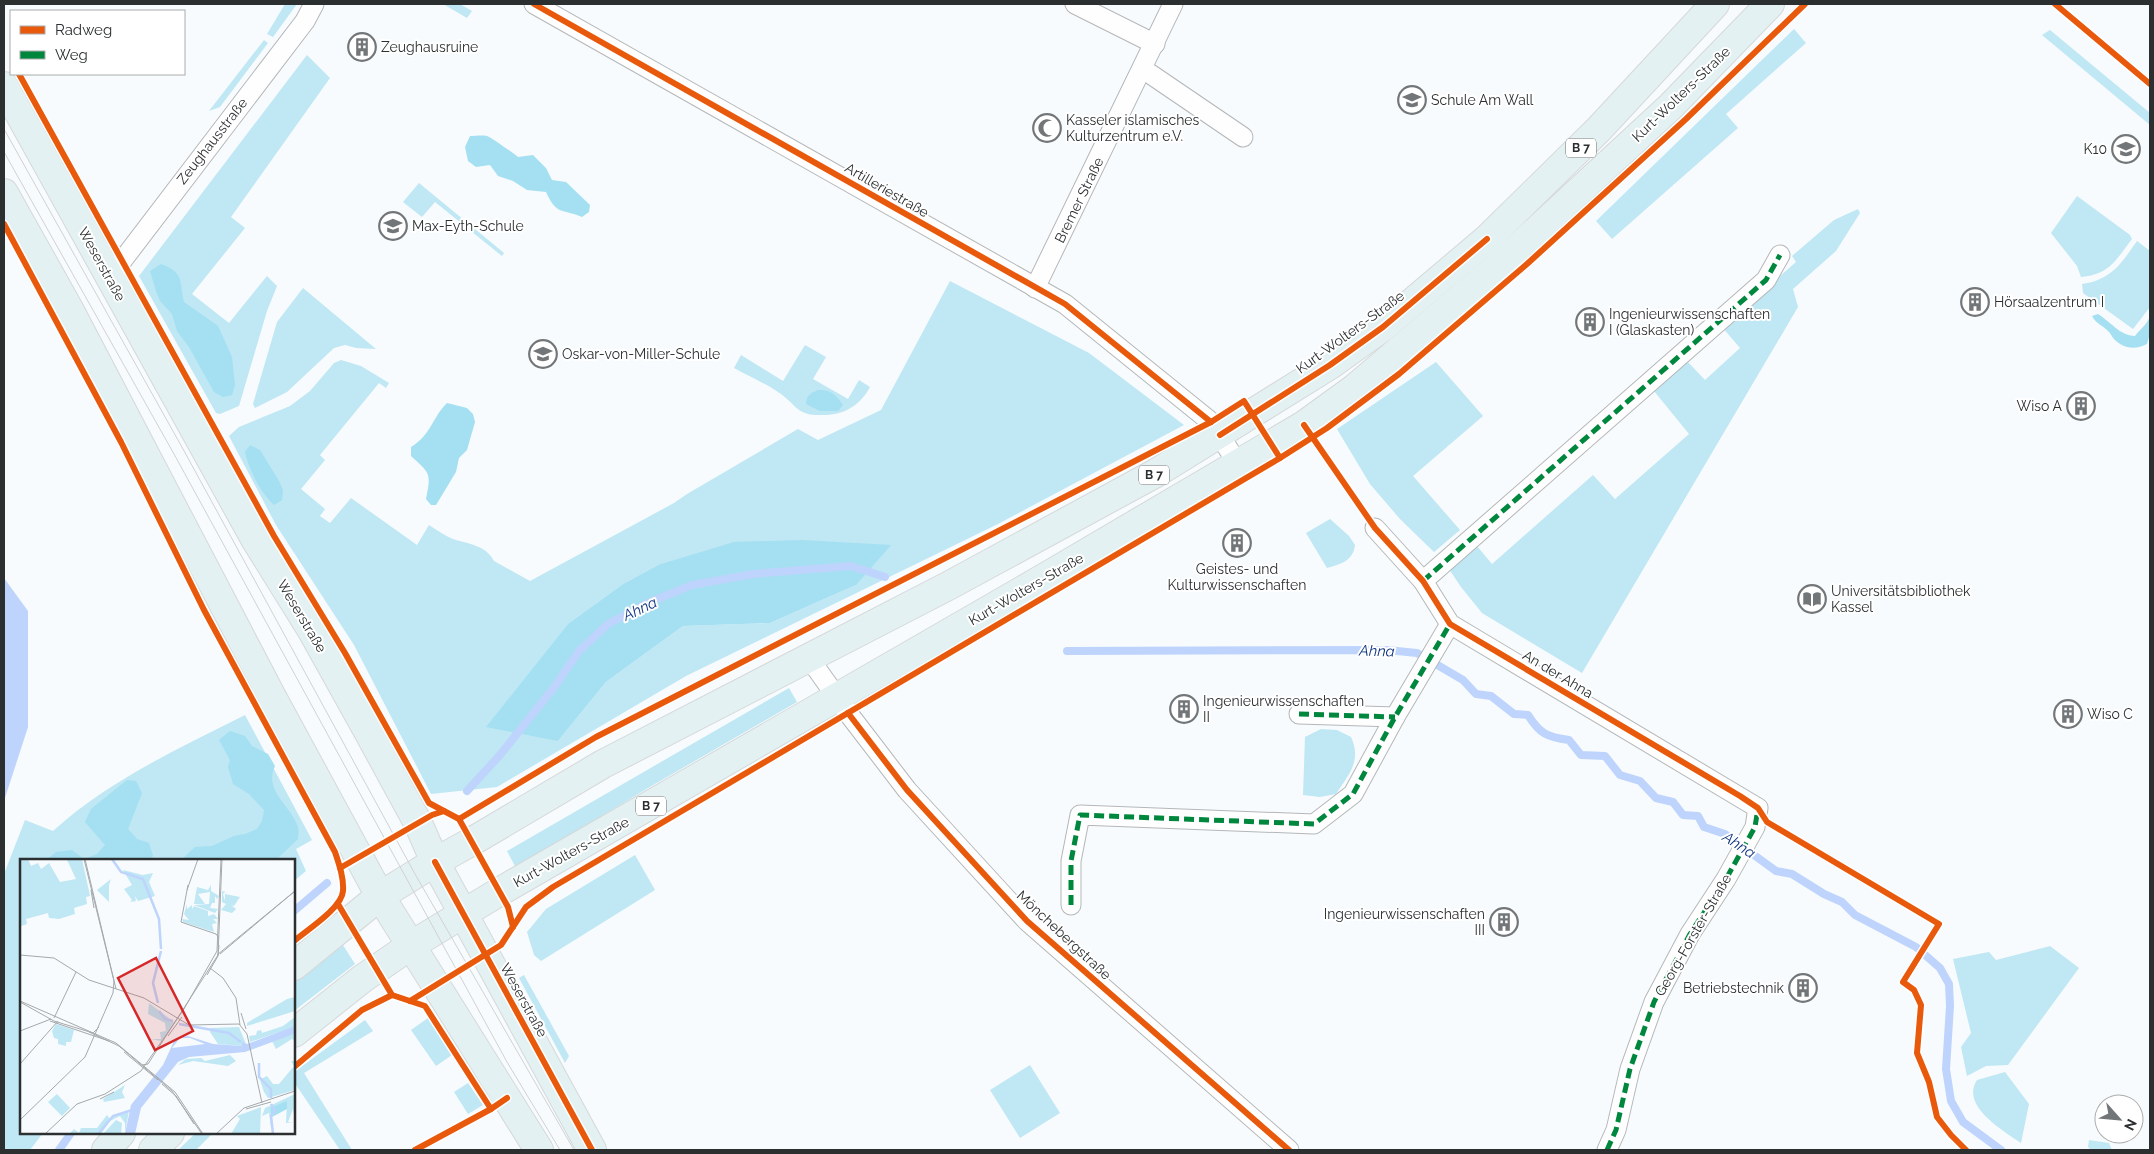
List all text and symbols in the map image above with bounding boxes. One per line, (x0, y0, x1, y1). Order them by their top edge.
legend (10, 10, 185, 75)
text: Radweg (55, 21, 112, 39)
building icon: Zeughausruine (347, 32, 377, 62)
place label: Zeughausruine (381, 39, 478, 55)
street label: Kurt-Wolters-Straße (1629, 43, 1733, 145)
text: Weg (55, 46, 88, 64)
school or university icon: Schule Am Wall (1397, 85, 1427, 115)
place label: Schule Am Wall (1431, 92, 1534, 108)
street label: Zeughausstraße (174, 95, 250, 187)
place label: Kasseler islamisches Kulturzentrum e.V. (1066, 112, 1200, 144)
mosque icon: Kasseler islamisches Kulturzentrum e.V. (1032, 113, 1062, 143)
school or university icon: K10 (2111, 134, 2141, 164)
road number: B 7 (1566, 138, 1596, 158)
place label: K10 (2083, 141, 2107, 157)
street label: Bremer Straße (1051, 155, 1107, 245)
street label: Artilleriestraße (842, 160, 932, 220)
school or university icon: Max-Eyth-Schule (378, 211, 408, 241)
place label: Max-Eyth-Schule (412, 218, 524, 234)
street label: Weserstraße (75, 224, 129, 304)
street label: Kurt-Wolters-Straße (1293, 287, 1407, 377)
building icon: Hörsaalzentrum I (1960, 287, 1990, 317)
place label: Hörsaalzentrum I (1994, 294, 2104, 310)
place label: Ingenieurwissenschaften I (Glaskasten) (1609, 306, 1770, 338)
building icon: Ingenieurwissenschaften I (Glaskasten) (1575, 307, 1605, 337)
school or university icon: Oskar-von-Miller-Schule (528, 339, 558, 369)
place label: Oskar-von-Miller-Schule (562, 346, 720, 362)
building icon: Wiso A (2066, 391, 2096, 421)
place label: Wiso A (2017, 398, 2063, 414)
road number: B 7 (1139, 466, 1169, 484)
building icon: Geistes- und Kulturwissenschaften (1222, 528, 1252, 558)
street label: Kurt-Wolters-Straße (966, 550, 1086, 628)
place label: Geistes- und Kulturwissenschaften (1168, 561, 1306, 593)
street label: Weserstraße (274, 577, 330, 655)
place label: Universitätsbibliothek Kassel (1831, 583, 1971, 615)
library icon: Universitätsbibliothek Kassel (1797, 584, 1827, 614)
water label: Ahna (619, 593, 660, 625)
water label: Ahna (1358, 641, 1395, 661)
street label: An der Ahna (1520, 647, 1596, 701)
place label: Ingenieurwissenschaften II (1203, 693, 1364, 725)
building icon: Ingenieurwissenschaften II (1169, 694, 1199, 724)
building icon: Wiso C (2053, 699, 2083, 729)
place label: Wiso C (2087, 706, 2133, 722)
road number: B 7 (636, 796, 666, 816)
street label: Kurt-Wolters-Straße (510, 814, 632, 890)
water label: Ahna (1718, 827, 1759, 862)
inset map (20, 859, 295, 1134)
street label: Georg-Forster-Straße (1652, 871, 1734, 999)
street label: Mönchebergstraße (1014, 887, 1114, 983)
place label: Ingenieurwissenschaften III (1324, 906, 1485, 938)
building icon: Ingenieurwissenschaften III (1489, 907, 1519, 937)
street label: Weserstraße (497, 960, 551, 1040)
building icon: Betriebstechnik (1788, 973, 1818, 1003)
place label: Betriebstechnik (1683, 980, 1785, 996)
north arrow (2094, 1094, 2144, 1144)
text: N (2121, 1117, 2140, 1133)

